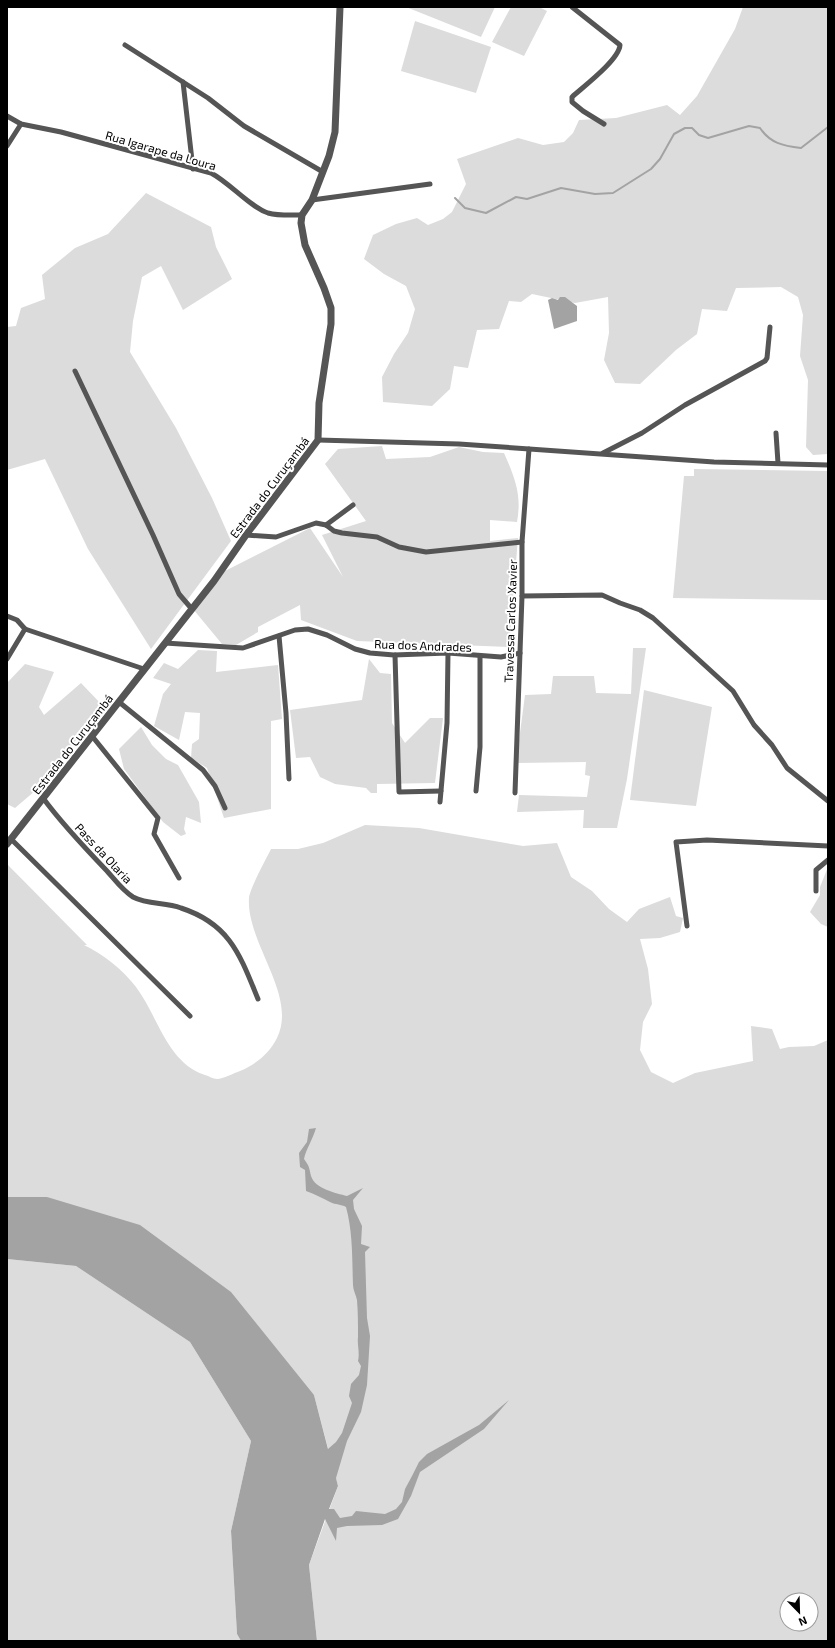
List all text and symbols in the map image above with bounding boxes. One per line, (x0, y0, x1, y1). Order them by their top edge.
street label: Rua Igarape da Loura (104, 127, 218, 173)
street label: Estrada do Curuçambá (226, 434, 312, 541)
street label: Travessa Carlos Xavier (501, 559, 519, 683)
street label: Rua dos Andrades (374, 636, 472, 654)
street label: Estrada do Curuçambá (29, 691, 116, 797)
street label: Pass da Olaria (73, 820, 135, 886)
north arrow (779, 1592, 819, 1632)
text: N (797, 1614, 809, 1629)

